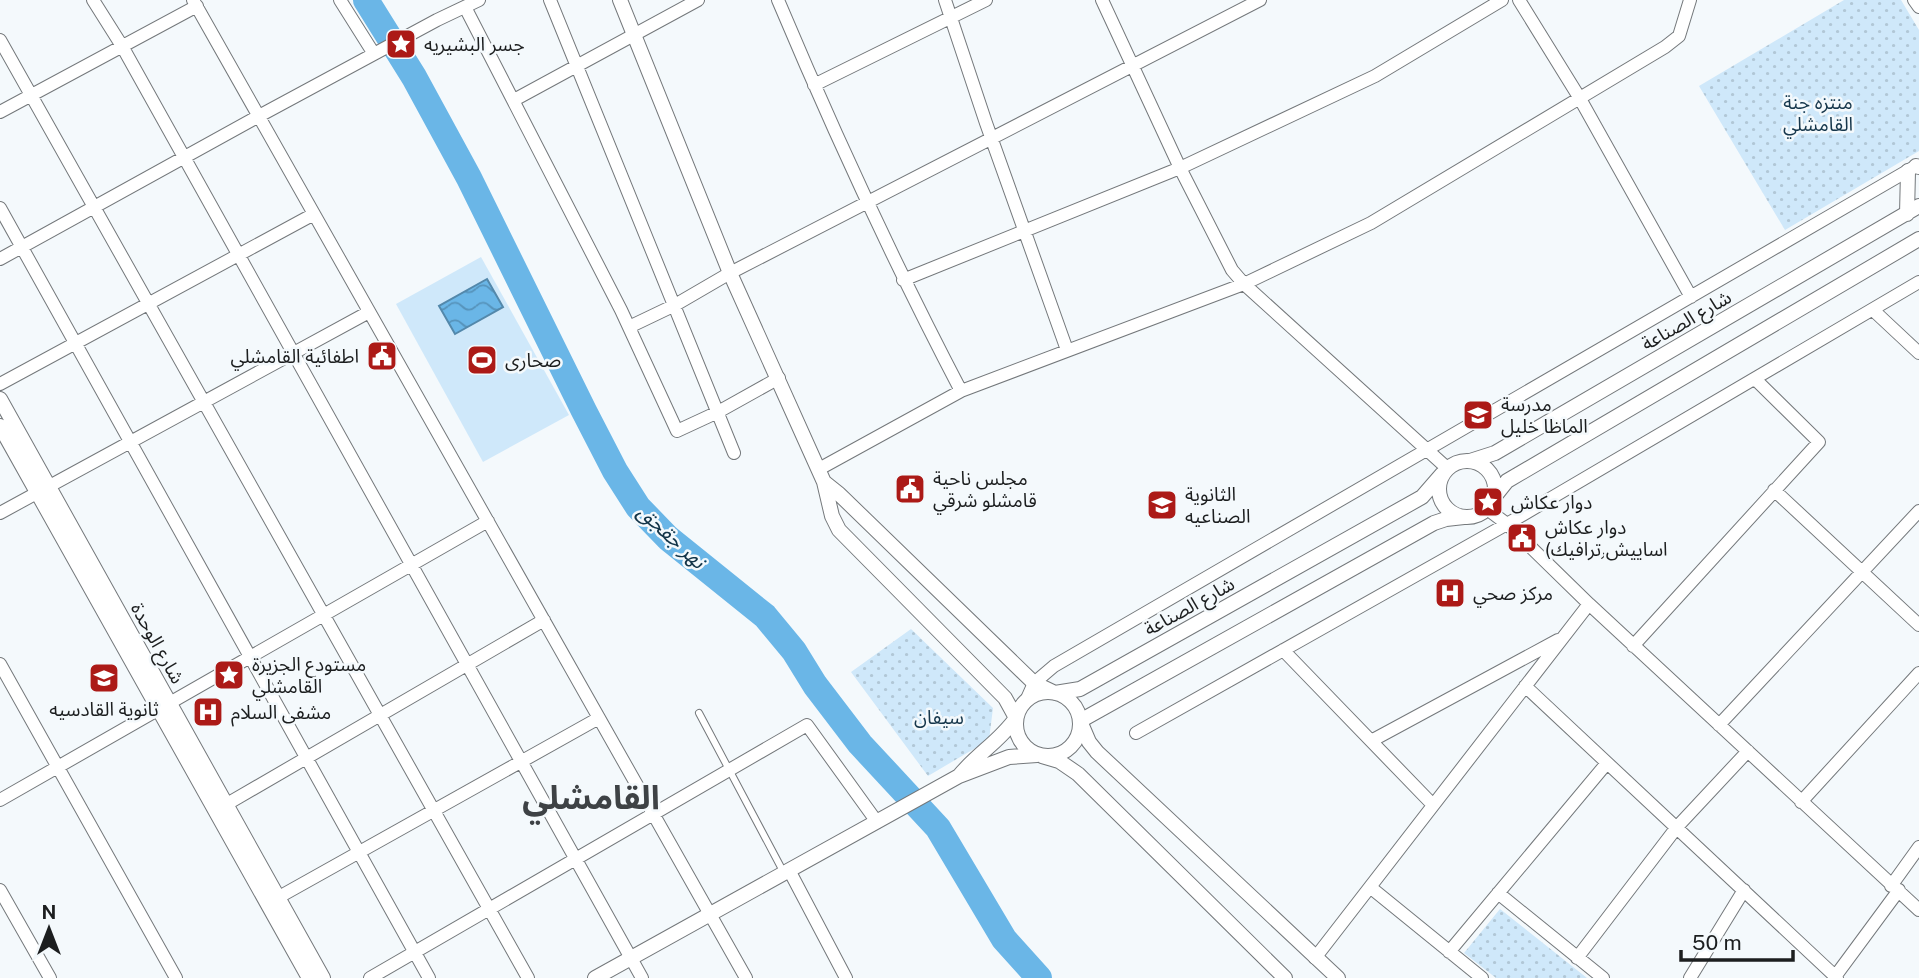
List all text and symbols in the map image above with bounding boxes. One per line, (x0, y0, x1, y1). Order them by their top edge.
place icon: جسر البشيريه (384, 27, 418, 61)
place label: جسر البشيريه (424, 33, 525, 56)
park label: منتزه جنة القامشلي (1783, 91, 1853, 139)
street label: شارع الصناعة (1637, 285, 1736, 357)
public building icon: اطفائية القامشلي (365, 339, 399, 373)
sports icon: صحارى (465, 343, 499, 377)
place label: اطفائية القامشلي (230, 345, 359, 371)
place label: صحارى (505, 349, 561, 372)
place label: مدرسة الماظا خليل (1501, 393, 1588, 438)
school or university icon: مدرسة الماظا خليل (1461, 398, 1495, 432)
place label: مجلس ناحية قامشلو شرقي (933, 467, 1037, 515)
public building icon: مجلس ناحية قامشلو شرقي (893, 472, 927, 506)
place label: الثانوية الصناعيه (1185, 483, 1250, 527)
place icon: دوار عكاش (1471, 485, 1505, 519)
school or university icon: الثانوية الصناعيه (1145, 488, 1179, 522)
place label: دوار عكاش (1511, 491, 1592, 514)
water label: نهر جقجق (633, 499, 712, 575)
place label: دوار عكاش (اساييش٫ترافيك (1545, 516, 1668, 561)
public building icon: دوار عكاش (اساييش٫ترافيك (1505, 521, 1539, 555)
street label: شارع الصناعة (1140, 572, 1240, 642)
hospital icon: مركز صحي (1433, 576, 1467, 610)
place label: مركز صحي (1473, 582, 1553, 608)
street label: شارع الوحدة (124, 599, 189, 689)
place label: مستودع الجزيرة القامشلي (252, 653, 366, 701)
place icon: مستودع الجزيرة القامشلي (212, 658, 246, 692)
school or university icon: ثانوية القادسيه (87, 661, 121, 695)
hospital icon: مشفى السلام (191, 695, 225, 729)
place label: ثانوية القادسيه (49, 698, 159, 721)
place label: مشفى السلام (231, 701, 331, 727)
park label: سيفان (914, 706, 964, 728)
district label: القامشلي (522, 778, 660, 825)
north arrow (14, 894, 84, 964)
text: N (42, 901, 56, 923)
scale bar (1681, 918, 1793, 962)
text: 50 m (1692, 930, 1742, 955)

